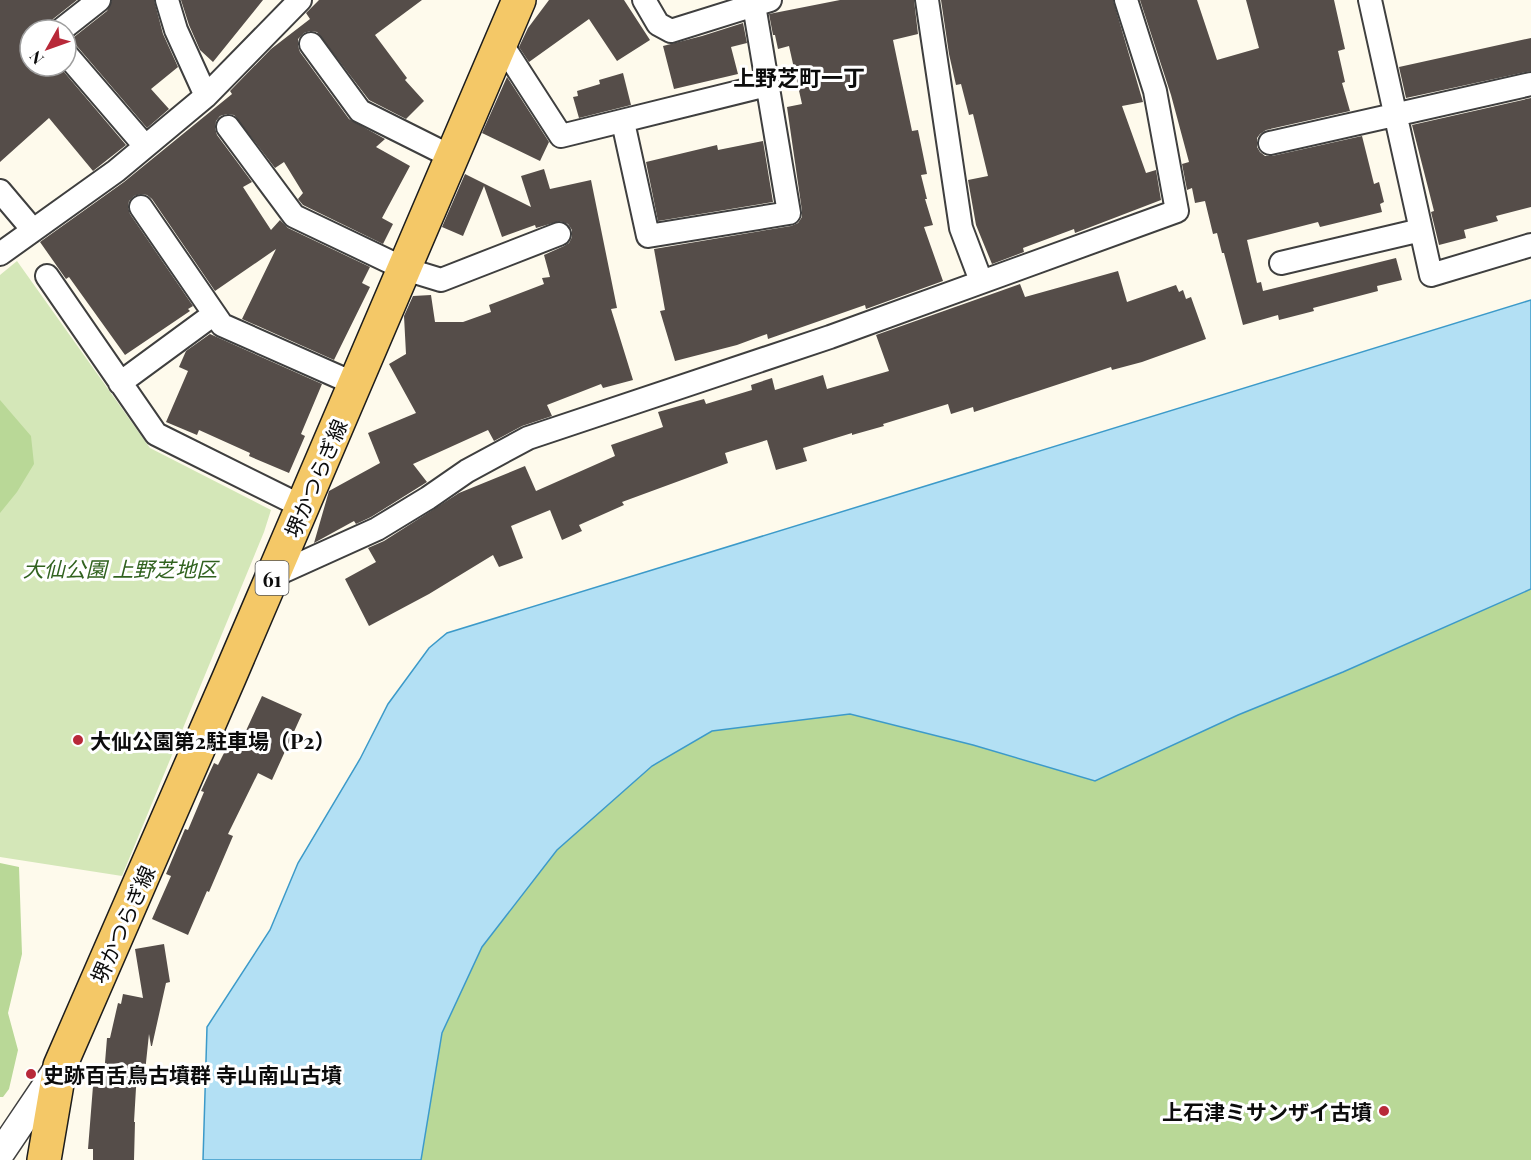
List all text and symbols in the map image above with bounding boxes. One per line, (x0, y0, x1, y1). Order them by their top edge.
north arrow (18, 18, 78, 78)
text: N (24, 46, 48, 69)
district label: 上野芝町一丁 (733, 62, 865, 92)
street label: 堺かつらぎ線 (277, 415, 353, 541)
park label: 大仙公園 上野芝地区 (23, 554, 220, 582)
road number: 61 (256, 561, 288, 595)
place label: 大仙公園第2駐車場（P2） (90, 726, 335, 754)
marker: 大仙公園第2駐車場（P2） (71, 733, 85, 747)
street label: 堺かつらぎ線 (84, 861, 160, 987)
place label: 史跡百舌鳥古墳群 寺山南山古墳 (43, 1060, 342, 1088)
marker: 史跡百舌鳥古墳群 寺山南山古墳 (24, 1067, 38, 1081)
place label: 上石津ミサンザイ古墳 (1162, 1097, 1372, 1125)
marker: 上石津ミサンザイ古墳 (1377, 1104, 1391, 1118)

